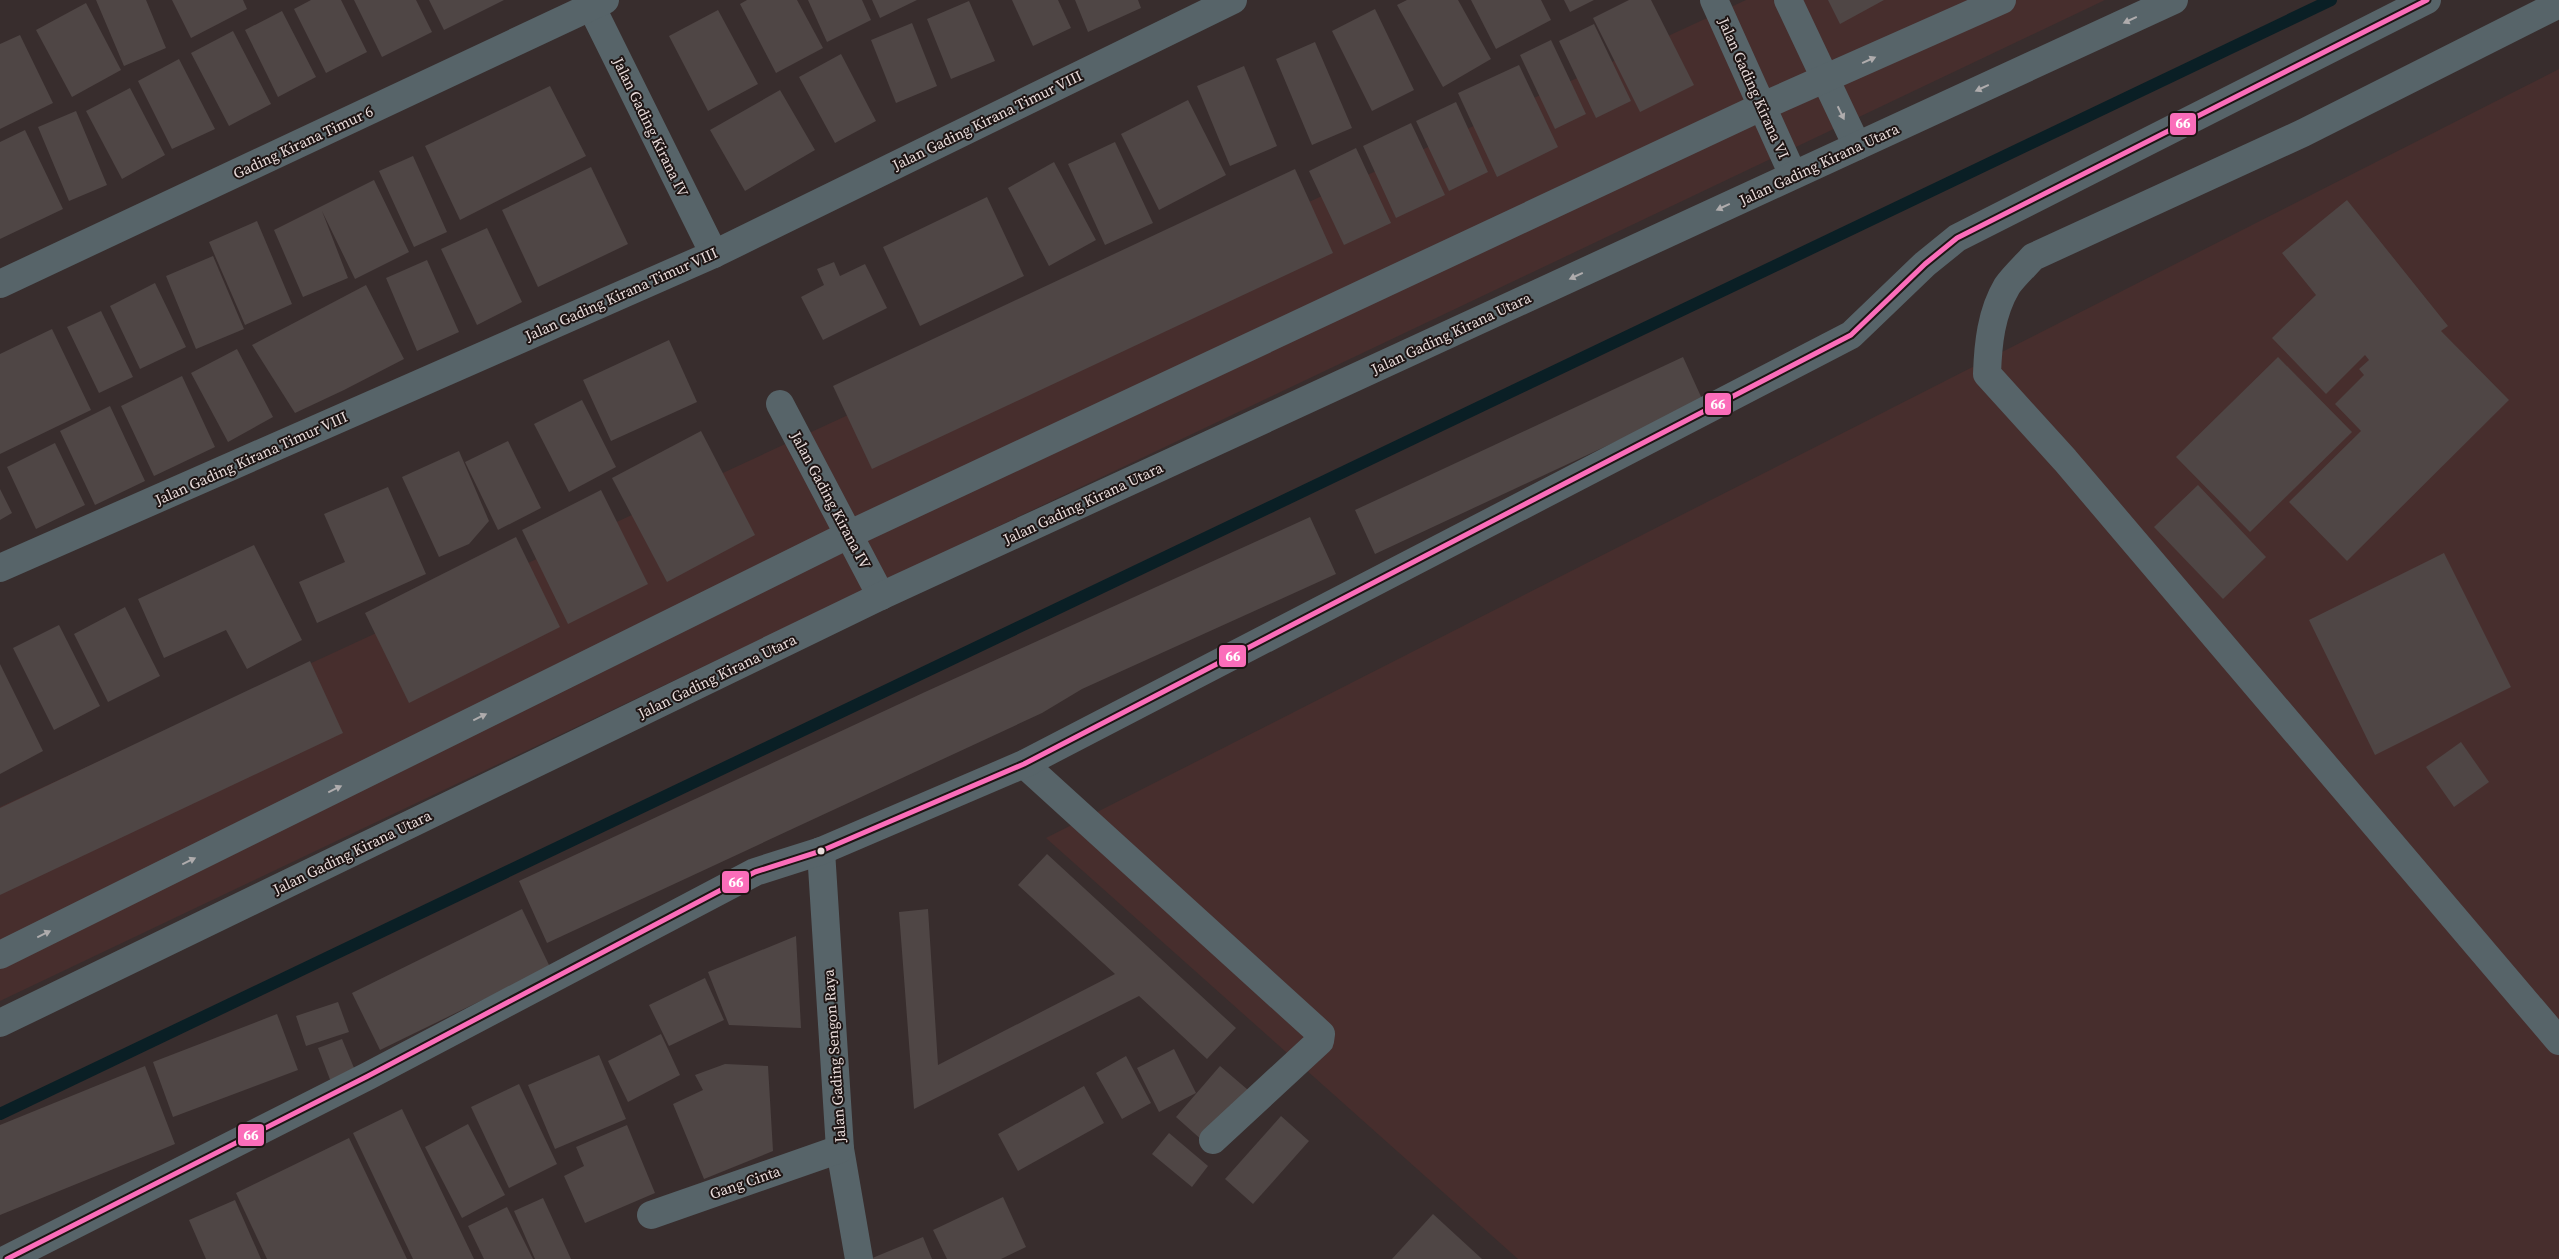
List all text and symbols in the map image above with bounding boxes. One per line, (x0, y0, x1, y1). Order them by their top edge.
street label: Jalan Gading Kirana VI (1713, 13, 1795, 162)
one-way arrow (2123, 17, 2137, 25)
street label: Jalan Gading Kirana IV (608, 53, 694, 200)
one-way arrow (1862, 56, 1876, 64)
street label: Jalan Gading Kirana Timur VIII (888, 65, 1085, 176)
one-way arrow (1975, 85, 1989, 93)
street label: Gading Kirana Timur 6 (230, 100, 376, 184)
one-way arrow (1837, 106, 1845, 120)
line badge: 66 (2169, 112, 2197, 136)
text: 66 (2175, 113, 2191, 133)
street label: Jalan Gading Kirana Utara (1735, 118, 1903, 211)
one-way arrow (1716, 204, 1730, 212)
street label: Jalan Gading Kirana Timur VIII (521, 242, 721, 346)
one-way arrow (1569, 272, 1583, 280)
street label: Jalan Gading Kirana Utara (1367, 287, 1535, 380)
line badge: 66 (1704, 392, 1732, 416)
text: 66 (1710, 394, 1726, 414)
street label: Jalan Gading Kirana Timur VIII (151, 406, 351, 510)
street label: Jalan Gading Kirana IV (785, 427, 876, 572)
street label: Jalan Gading Kirana Utara (999, 457, 1167, 550)
street label: Jalan Gading Kirana Utara (633, 628, 800, 724)
line badge: 66 (1218, 644, 1247, 668)
text: 66 (1225, 646, 1241, 666)
one-way arrow (473, 713, 488, 721)
one-way arrow (328, 785, 342, 793)
street label: Jalan Gading Kirana Utara (268, 804, 435, 900)
unlabelled marker (816, 846, 826, 856)
one-way arrow (182, 857, 196, 865)
line badge: 66 (721, 870, 750, 894)
text: 66 (728, 872, 744, 892)
one-way arrow (37, 929, 51, 937)
street label: Jalan Gading Sengon Raya (817, 968, 851, 1144)
line badge: 66 (237, 1123, 265, 1147)
text: 66 (243, 1125, 259, 1145)
street label: Gang Cinta (707, 1160, 784, 1204)

